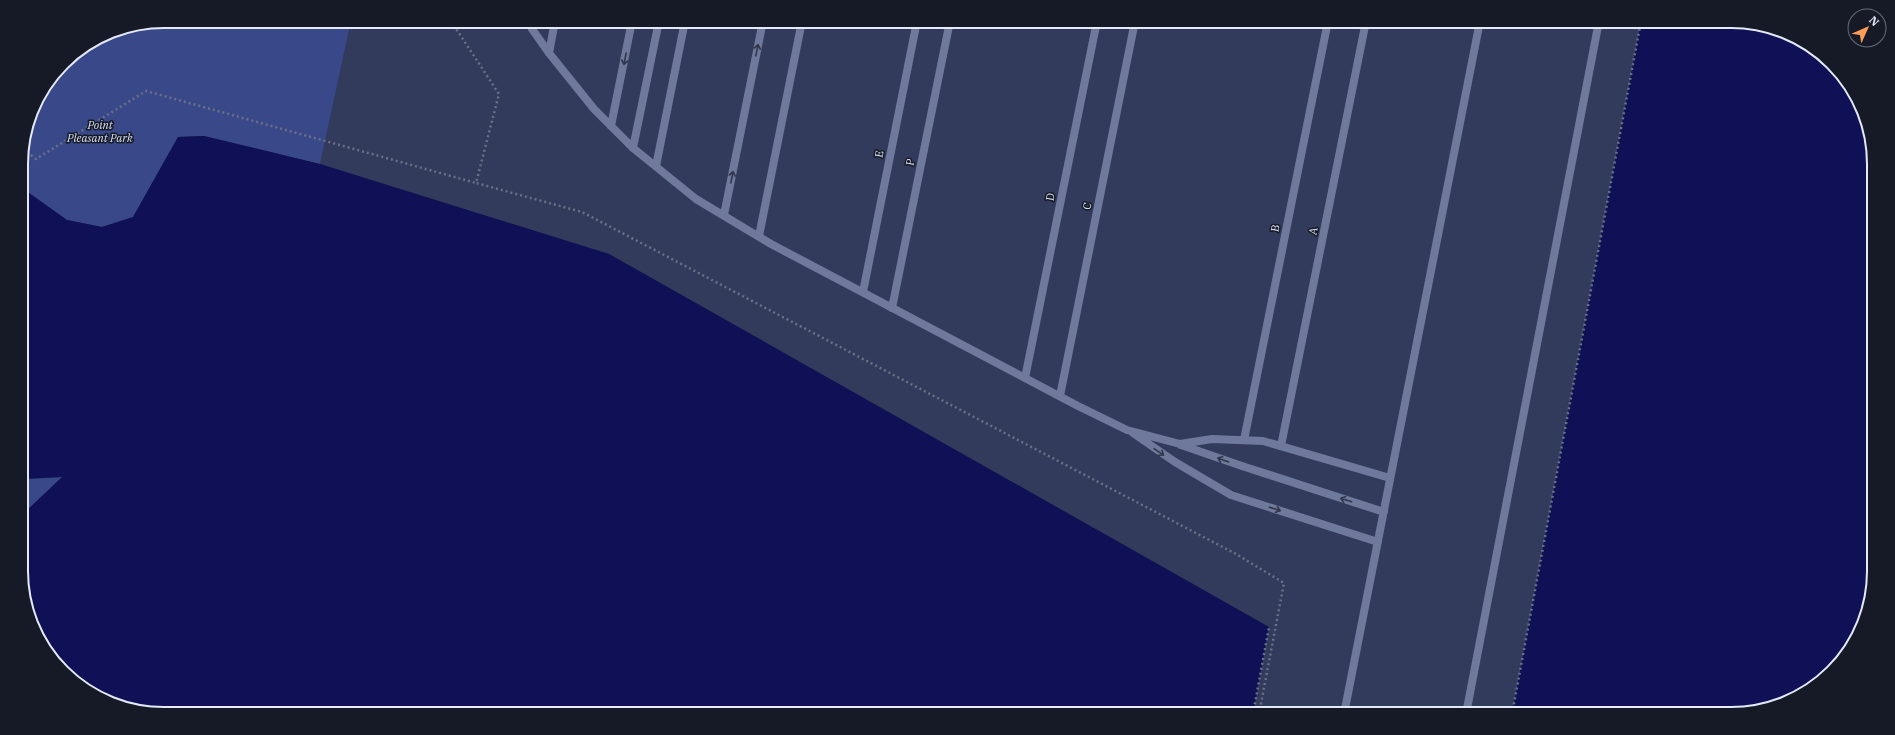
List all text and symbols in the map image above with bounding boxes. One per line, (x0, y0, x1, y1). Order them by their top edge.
north arrow (1847, 8, 1887, 48)
text: N (1866, 13, 1882, 29)
one-way arrow (753, 43, 761, 56)
one-way arrow (620, 52, 628, 65)
park label: Point Pleasant Park (66, 118, 133, 145)
street label: E (871, 149, 887, 159)
street label: P (902, 157, 918, 167)
one-way arrow (728, 171, 736, 184)
street label: D (1042, 192, 1058, 202)
street label: C (1079, 201, 1095, 211)
street label: B (1267, 223, 1283, 233)
street label: A (1305, 226, 1321, 236)
one-way arrow (1153, 448, 1164, 456)
one-way arrow (1217, 455, 1229, 463)
one-way arrow (1340, 496, 1353, 503)
one-way arrow (1268, 506, 1281, 513)

